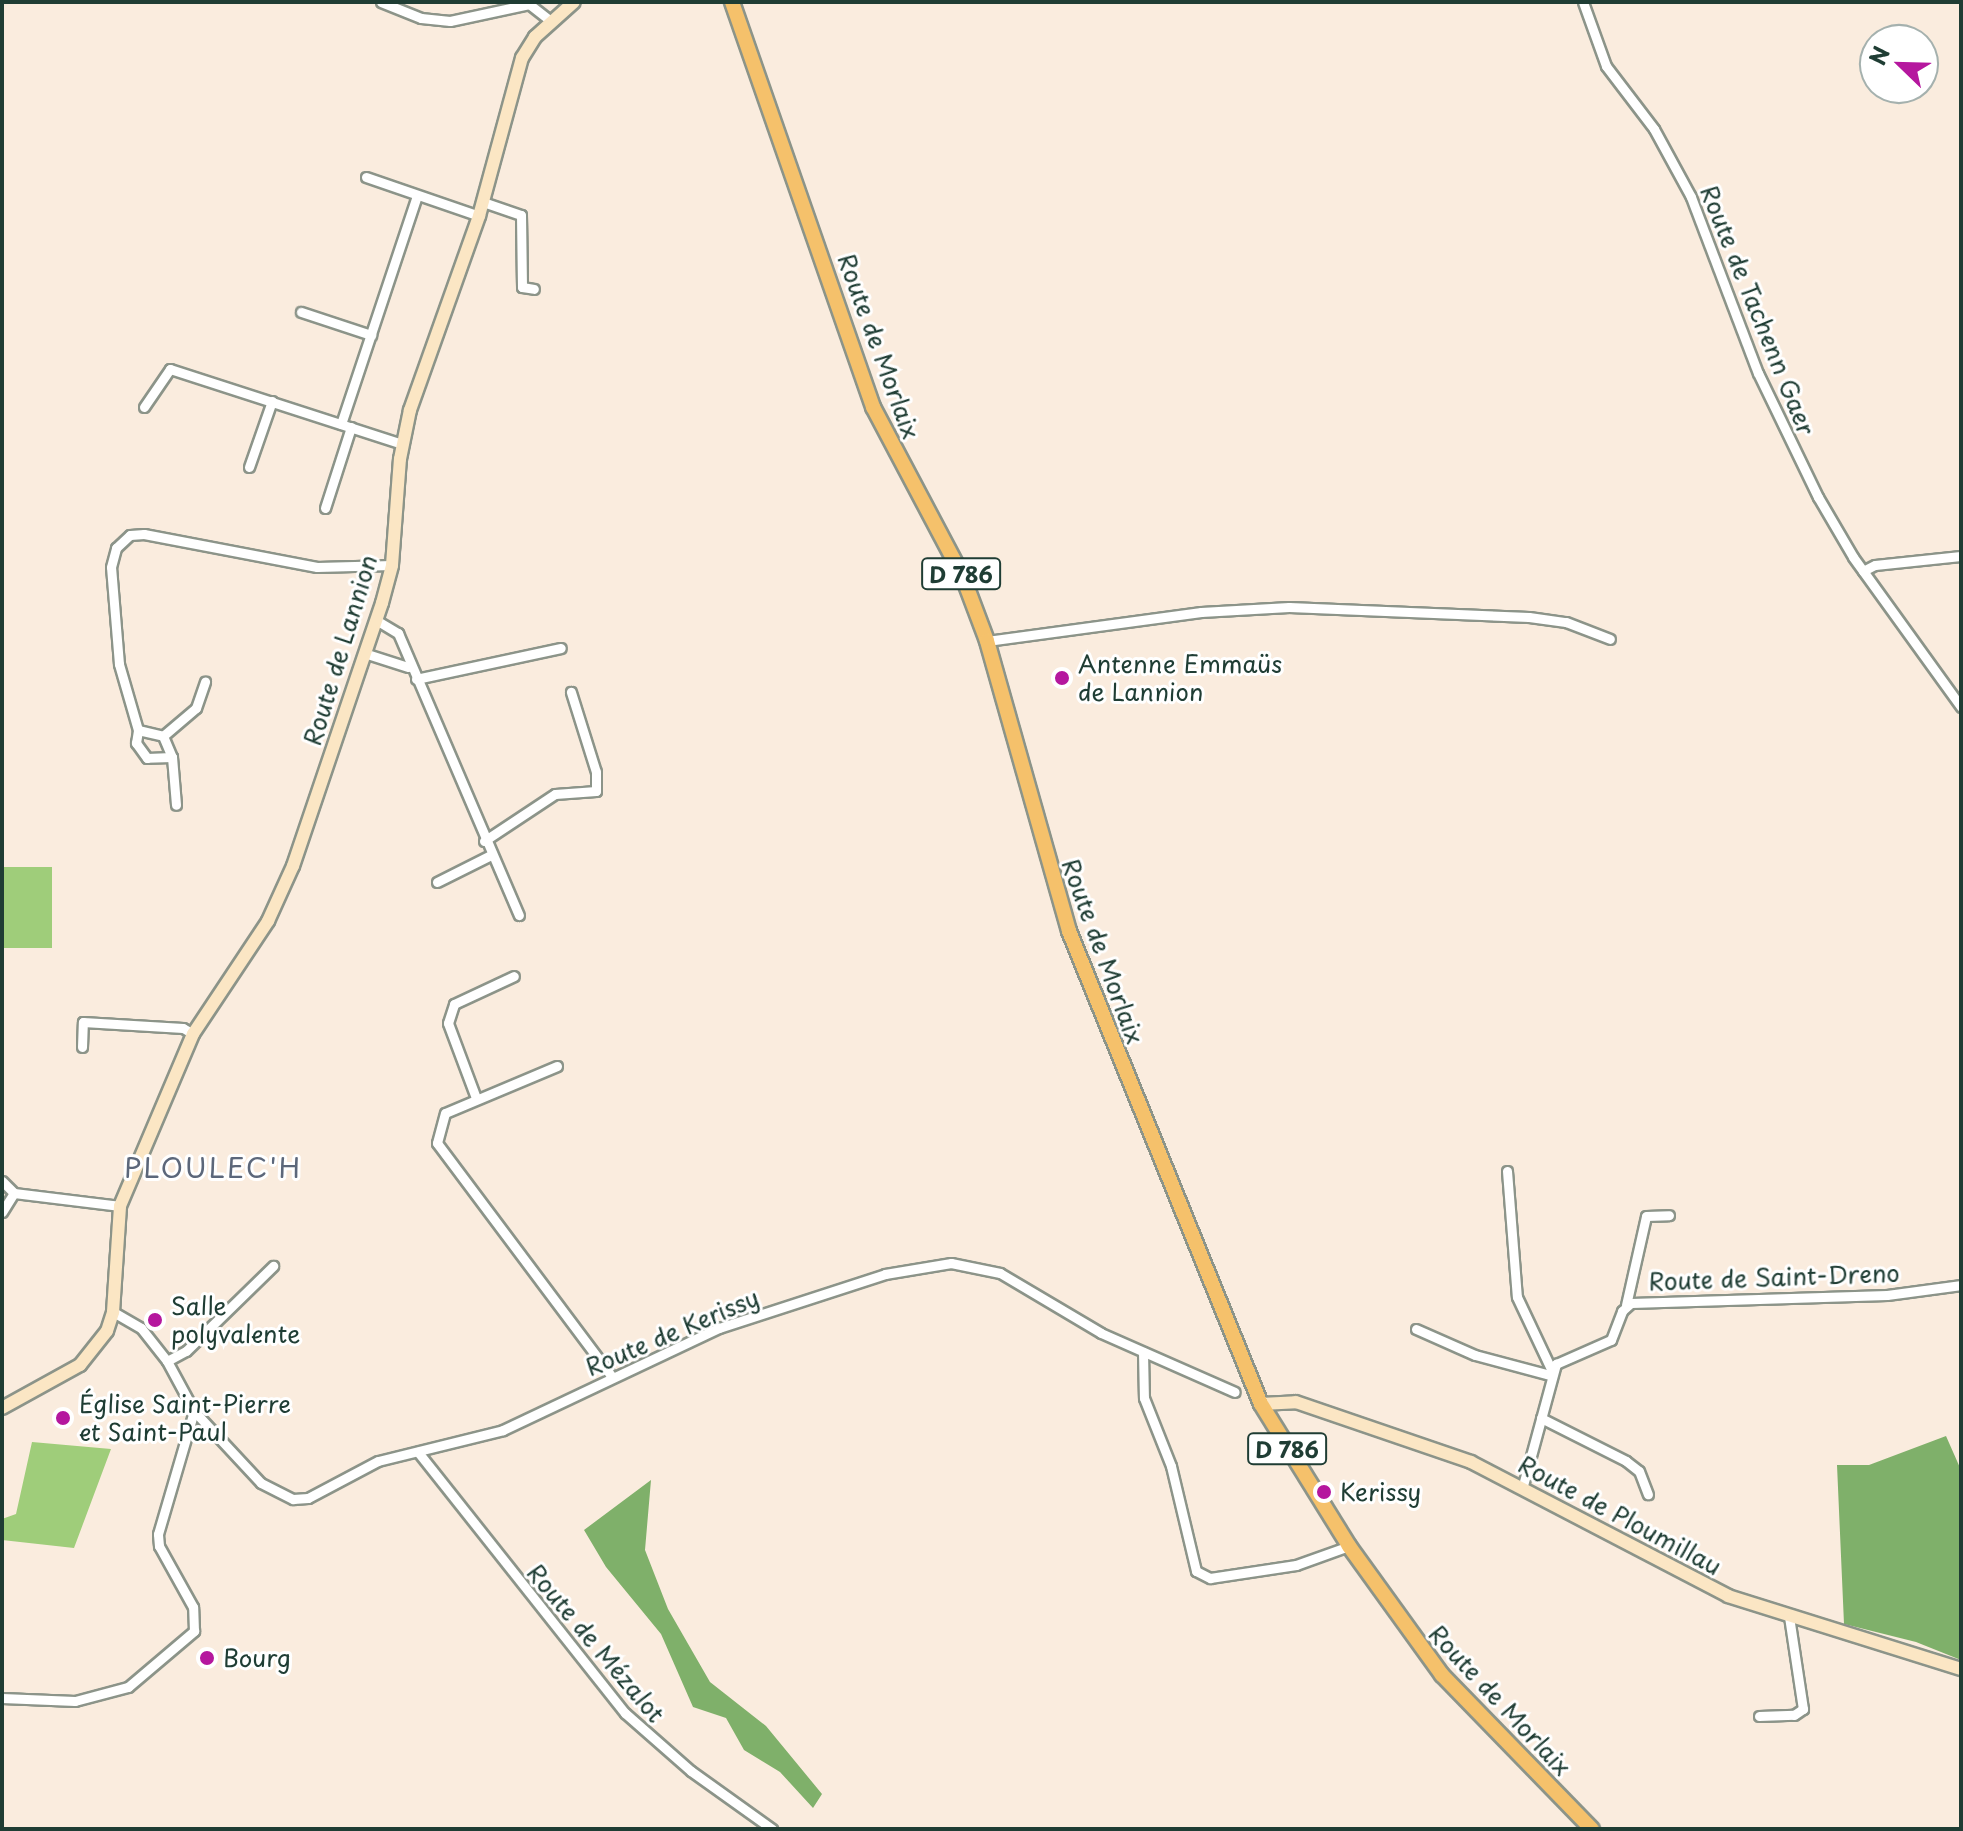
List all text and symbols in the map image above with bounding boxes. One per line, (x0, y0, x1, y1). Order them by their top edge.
north arrow (1859, 24, 1939, 104)
text: N (1860, 41, 1897, 70)
street label: Route de Tachenn Gaer (1694, 180, 1822, 440)
street label: Route de Morlaix (832, 249, 926, 443)
street label: Route de Lannion (297, 550, 383, 750)
road number: D 786 (919, 556, 1003, 592)
place label: Antenne Emmaüs de Lannion (1078, 650, 1281, 706)
marker: Antenne Emmaüs de Lannion (1053, 669, 1071, 687)
street label: Route de Morlaix (1056, 854, 1150, 1048)
district label: PLOULEC'H (126, 1150, 300, 1184)
street label: Route de Saint-Dreno (1648, 1258, 1900, 1296)
street label: Route de Kerissy (579, 1282, 765, 1382)
place label: Salle polyvalente (171, 1292, 300, 1348)
marker: Salle polyvalente (146, 1311, 164, 1329)
place label: Église Saint-Pierre et Saint-Paul (79, 1390, 292, 1446)
marker: Église Saint-Pierre et Saint-Paul (54, 1409, 72, 1427)
road number: D 786 (1245, 1431, 1329, 1467)
street label: Route de Ploumillau (1513, 1449, 1727, 1581)
place label: Kerissy (1340, 1478, 1421, 1506)
marker: Kerissy (1315, 1483, 1333, 1501)
street label: Route de Mézalot (521, 1558, 671, 1728)
street label: Route de Morlaix (1423, 1619, 1577, 1781)
place label: Bourg (223, 1644, 291, 1672)
marker: Bourg (198, 1649, 216, 1667)

